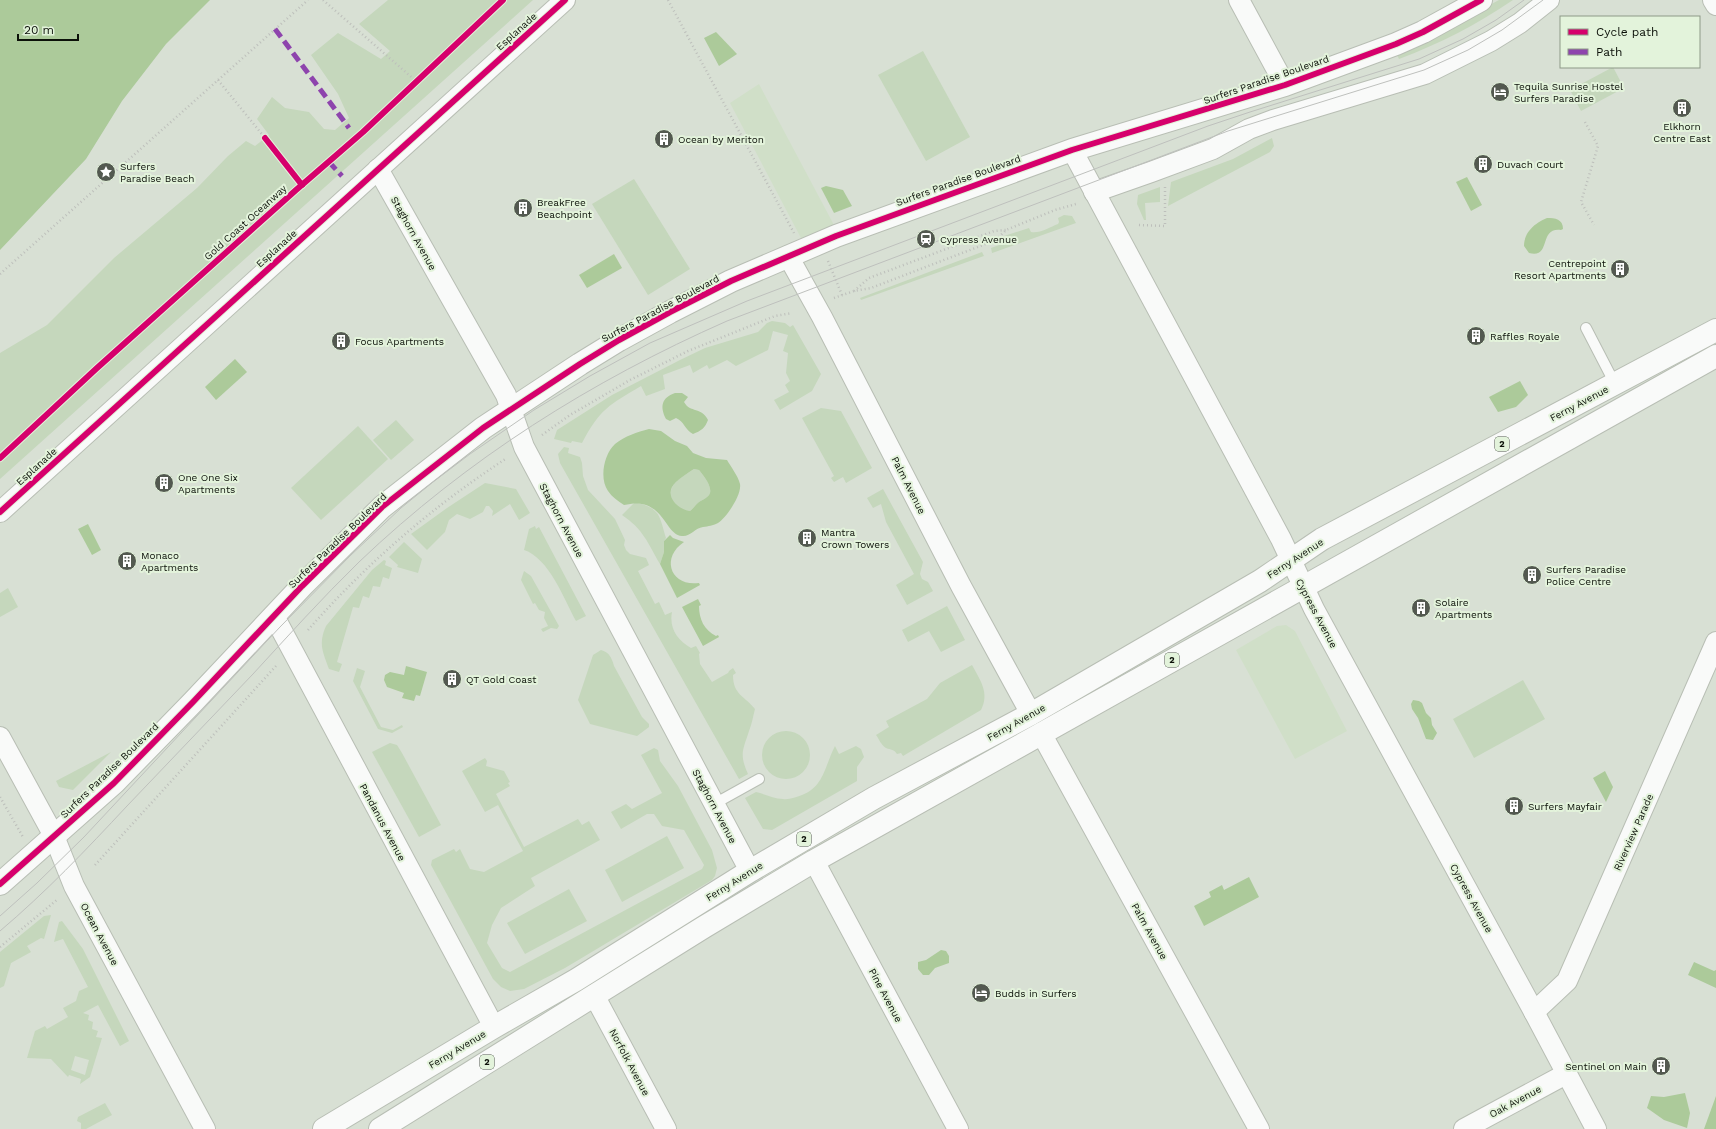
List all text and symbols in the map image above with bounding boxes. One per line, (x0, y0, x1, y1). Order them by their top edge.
street label: Esplanade (494, 10, 539, 52)
scale bar (18, 16, 78, 42)
legend (1560, 16, 1700, 68)
text: 20 m (24, 23, 54, 37)
text: Cycle path (1596, 25, 1658, 39)
text: Path (1596, 45, 1622, 59)
street label: Surfers Paradise Boulevard (1202, 53, 1330, 106)
hotel icon: Tequila Sunrise Hostel Surfers Paradise (1489, 81, 1511, 103)
place label: Tequila Sunrise Hostel Surfers Paradise (1514, 81, 1623, 104)
building icon: Elkhorn Centre East (1671, 97, 1693, 119)
place label: Elkhorn Centre East (1653, 121, 1712, 144)
building icon: Ocean by Meriton (653, 128, 675, 150)
place label: Ocean by Meriton (678, 134, 764, 145)
street label: Surfers Paradise Boulevard (894, 153, 1022, 208)
building icon: Duvach Court (1472, 153, 1494, 175)
place label: Duvach Court (1497, 159, 1564, 170)
place icon: Surfers Paradise Beach (95, 161, 117, 183)
place label: Surfers Paradise Beach (120, 161, 195, 184)
street label: Gold Coast Oceanway (202, 182, 289, 262)
street label: Staghorn Avenue (389, 195, 438, 272)
building icon: BreakFree Beachpoint (512, 197, 534, 219)
place label: BreakFree Beachpoint (537, 197, 593, 220)
street label: Esplanade (254, 227, 299, 269)
station icon: Cypress Avenue (915, 228, 937, 250)
place label: Cypress Avenue (940, 234, 1017, 245)
place label: Centrepoint Resort Apartments (1514, 258, 1607, 281)
building icon: Centrepoint Resort Apartments (1609, 258, 1631, 280)
street label: Surfers Paradise Boulevard (599, 273, 721, 344)
building icon: Raffles Royale (1465, 325, 1487, 347)
building icon: Focus Apartments (330, 330, 352, 352)
place label: Raffles Royale (1490, 331, 1560, 342)
place label: Focus Apartments (355, 336, 444, 347)
street label: Ferny Avenue (1548, 383, 1611, 423)
road number: 2 (1495, 437, 1509, 451)
street label: Esplanade (14, 445, 59, 487)
street label: Palm Avenue (889, 455, 928, 516)
building icon: One One Six Apartments (153, 472, 175, 494)
place label: One One Six Apartments (178, 472, 238, 495)
street label: Staghorn Avenue (537, 481, 586, 559)
street label: Surfers Paradise Boulevard (286, 491, 389, 590)
building icon: Mantra Crown Towers (796, 527, 818, 549)
place label: Mantra Crown Towers (821, 527, 889, 550)
street label: Ferny Avenue (1265, 536, 1326, 581)
building icon: Monaco Apartments (116, 550, 138, 572)
place label: Monaco Apartments (141, 550, 198, 573)
building icon: Surfers Paradise Police Centre (1521, 564, 1543, 586)
place label: Surfers Paradise Police Centre (1546, 564, 1626, 587)
street label: Cypress Avenue (1294, 577, 1340, 650)
building icon: Solaire Apartments (1410, 597, 1432, 619)
place label: Solaire Apartments (1435, 597, 1492, 620)
road number: 2 (1165, 653, 1179, 667)
building icon: QT Gold Coast (441, 668, 463, 690)
place label: QT Gold Coast (466, 674, 537, 685)
street label: Ferny Avenue (985, 702, 1047, 743)
street label: Surfers Paradise Boulevard (58, 721, 161, 820)
street label: Staghorn Avenue (690, 767, 739, 845)
street label: Pandanus Avenue (358, 782, 408, 863)
street label: Riverview Parade (1612, 792, 1655, 872)
building icon: Surfers Mayfair (1503, 795, 1525, 817)
place label: Surfers Mayfair (1528, 801, 1602, 812)
road number: 2 (797, 832, 811, 846)
street label: Ferny Avenue (704, 859, 765, 903)
street label: Cypress Avenue (1448, 862, 1495, 935)
street label: Ocean Avenue (78, 901, 121, 968)
street label: Palm Avenue (1130, 901, 1170, 962)
street label: Pine Avenue (867, 967, 904, 1024)
hotel icon: Budds in Surfers (970, 982, 992, 1004)
place label: Budds in Surfers (995, 988, 1077, 999)
street label: Norfolk Avenue (607, 1027, 652, 1098)
street label: Ferny Avenue (427, 1028, 488, 1071)
road number: 2 (480, 1055, 494, 1069)
building icon: Sentinel on Main (1650, 1055, 1672, 1077)
place label: Sentinel on Main (1565, 1061, 1647, 1072)
street label: Oak Avenue (1487, 1083, 1543, 1120)

